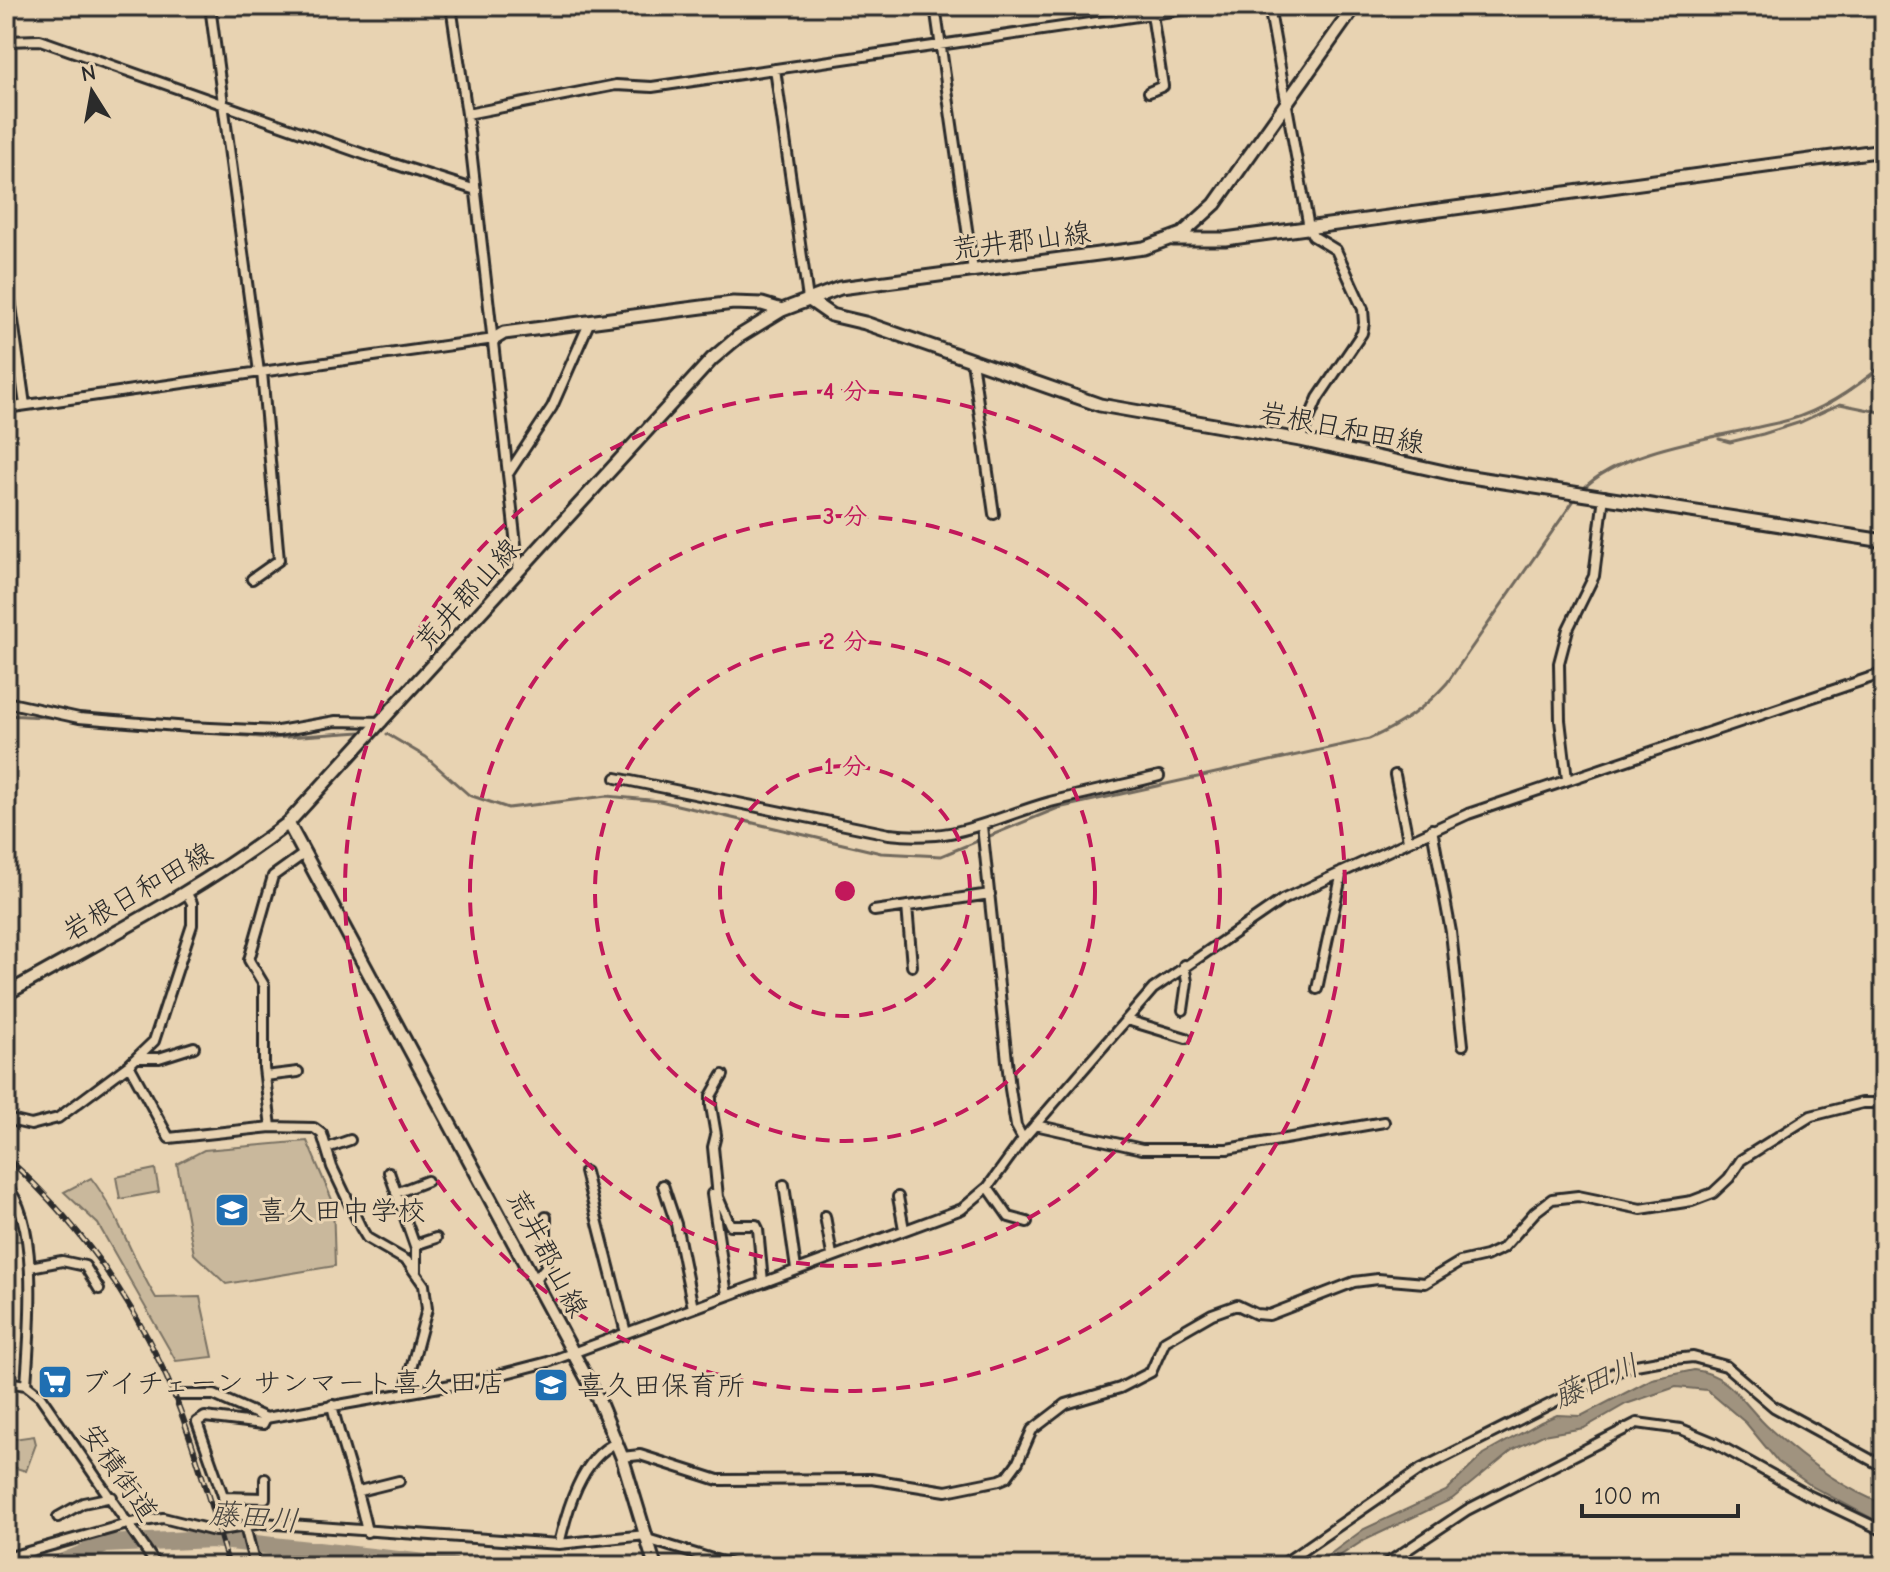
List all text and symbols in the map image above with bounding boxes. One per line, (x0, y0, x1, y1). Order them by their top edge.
north arrow (52, 52, 132, 132)
text: N (79, 59, 98, 87)
street label: 荒井郡山線 (950, 217, 1093, 265)
text: 4 分 (823, 377, 867, 405)
street label: 岩根日和田線 (1256, 396, 1427, 460)
text: 3 分 (823, 502, 867, 530)
street label: 荒井郡山線 (409, 532, 526, 657)
text: 2 分 (823, 627, 867, 655)
text: 1 分 (824, 752, 866, 780)
street label: 岩根日和田線 (57, 836, 218, 948)
centre of rings (831, 877, 859, 905)
street label: 荒井郡山線 (500, 1184, 594, 1323)
school or university icon: 喜久田中学校 (213, 1191, 251, 1229)
place label: 喜久田中学校 (258, 1195, 426, 1227)
water label: 藤田川 (1548, 1348, 1644, 1415)
supermarket icon: ブイチェーン サンマート喜久田店 (36, 1363, 74, 1401)
school or university icon: 喜久田保育所 (532, 1366, 570, 1404)
place label: ブイチェーン サンマート喜久田店 (81, 1367, 505, 1399)
place label: 喜久田保育所 (577, 1370, 745, 1402)
street label: 安積街道 (74, 1418, 164, 1528)
scale bar (1582, 1468, 1738, 1518)
text: 100 m (1594, 1482, 1661, 1510)
water label: 藤田川 (208, 1496, 300, 1539)

